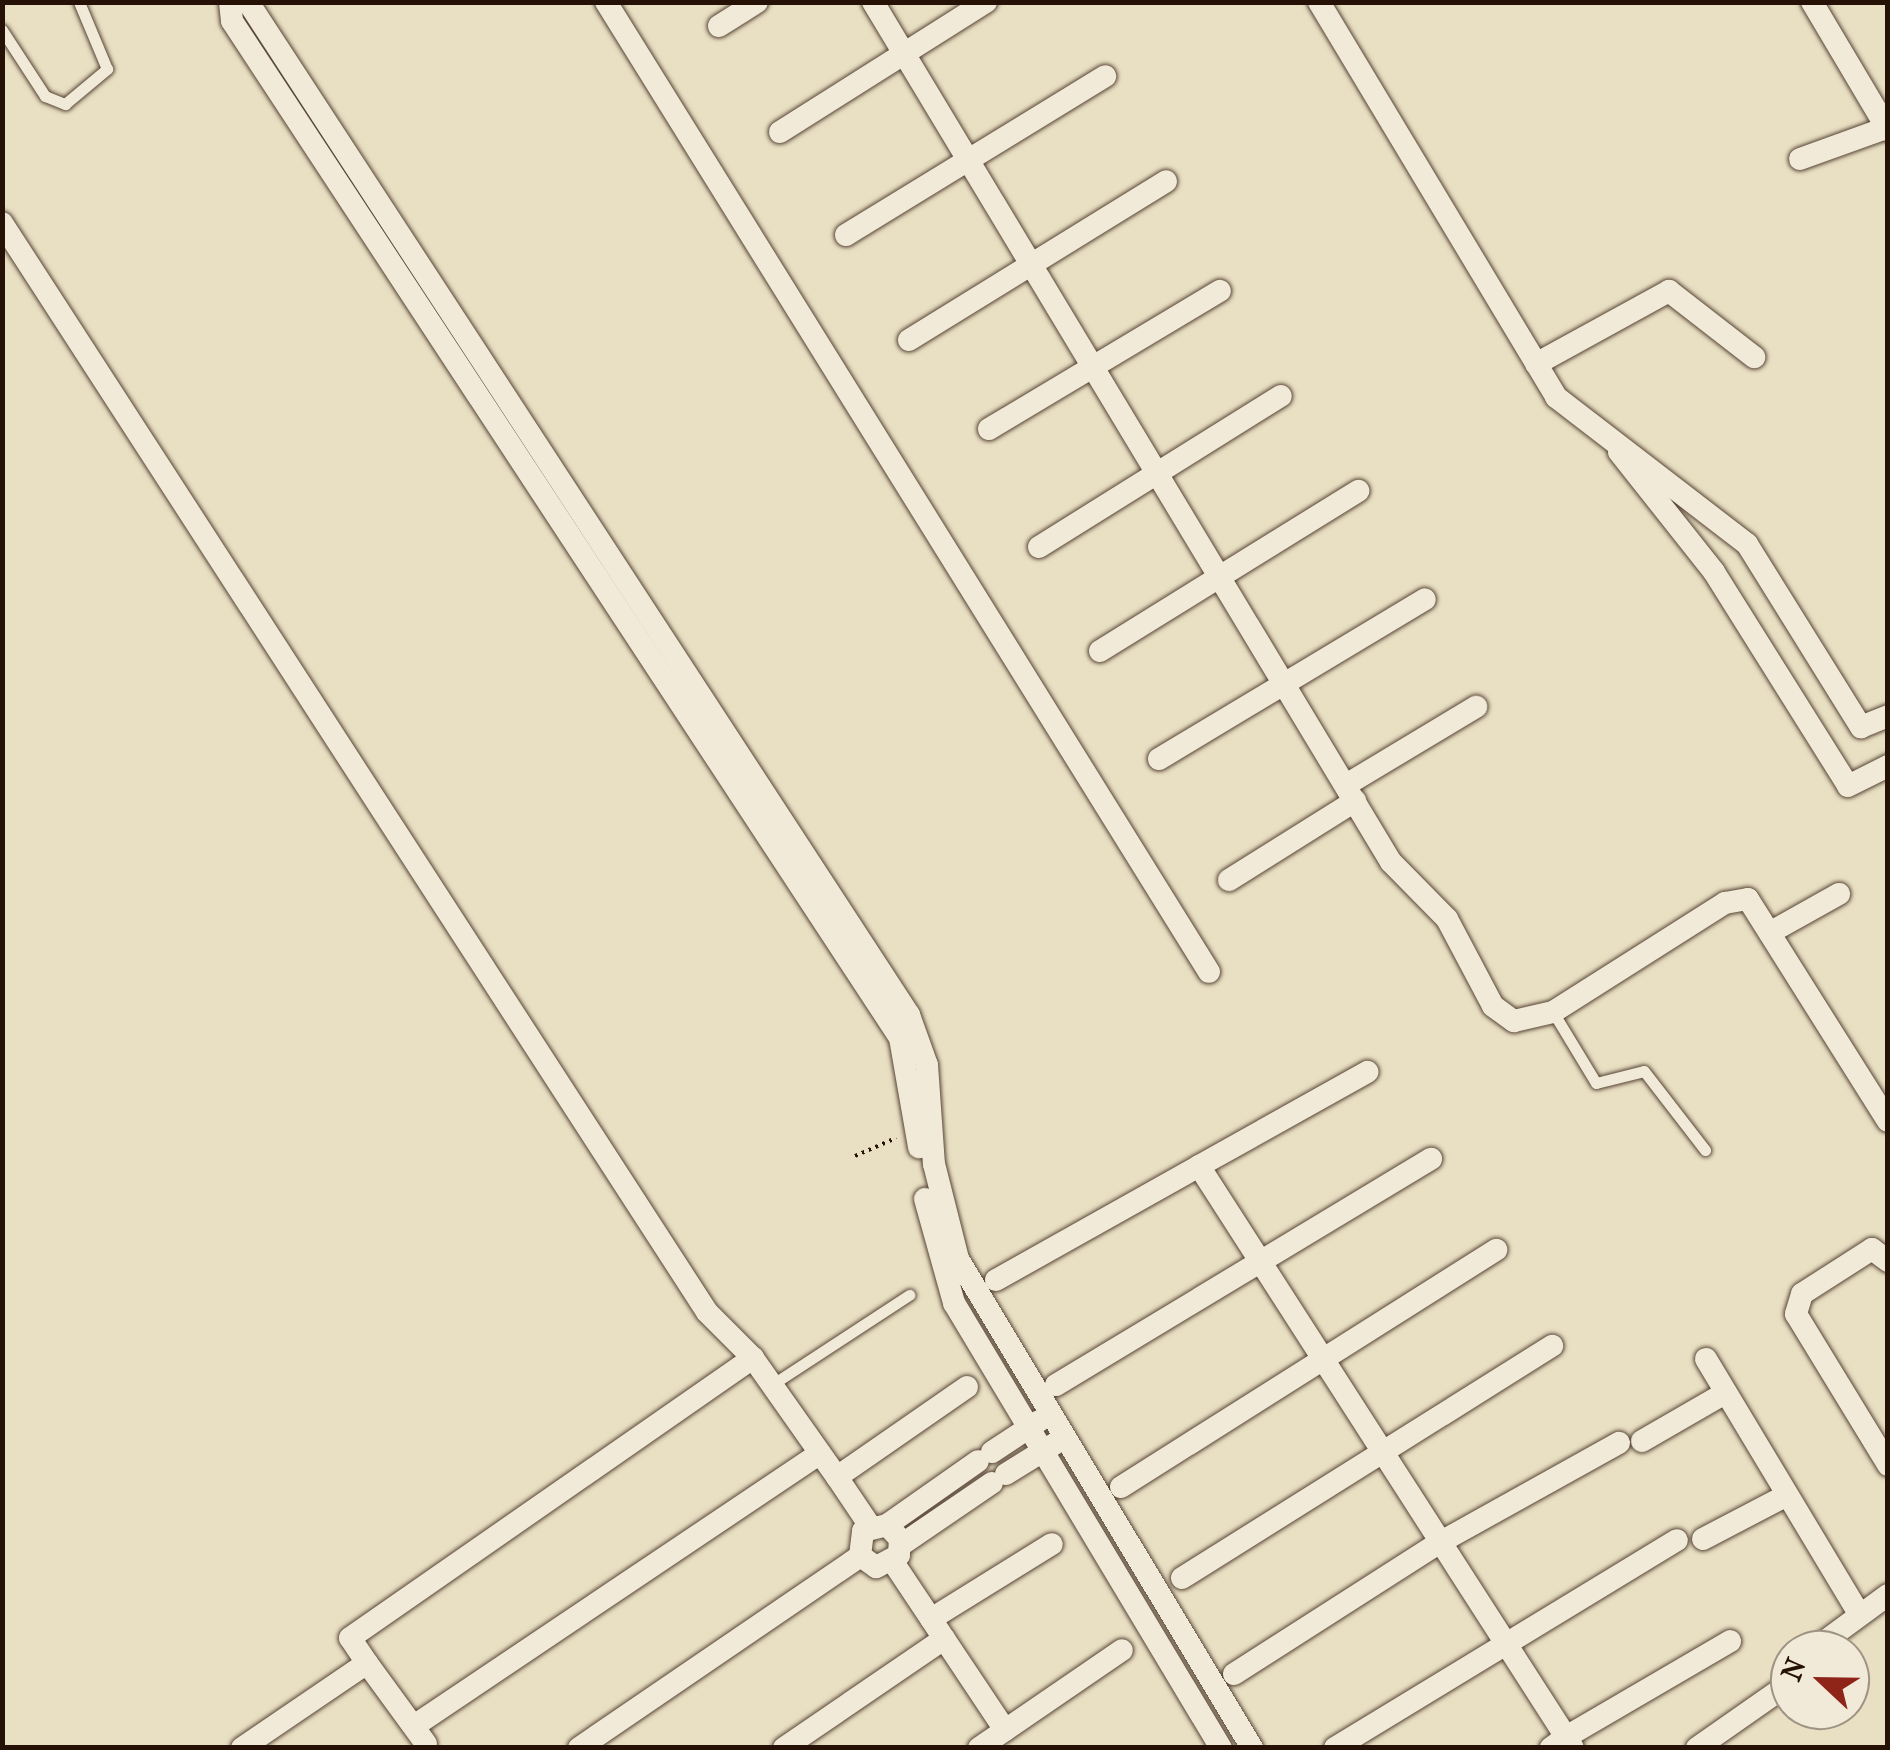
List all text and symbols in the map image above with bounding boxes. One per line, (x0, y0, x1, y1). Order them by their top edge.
north arrow (1770, 1630, 1870, 1730)
text: N (1774, 1653, 1813, 1685)

